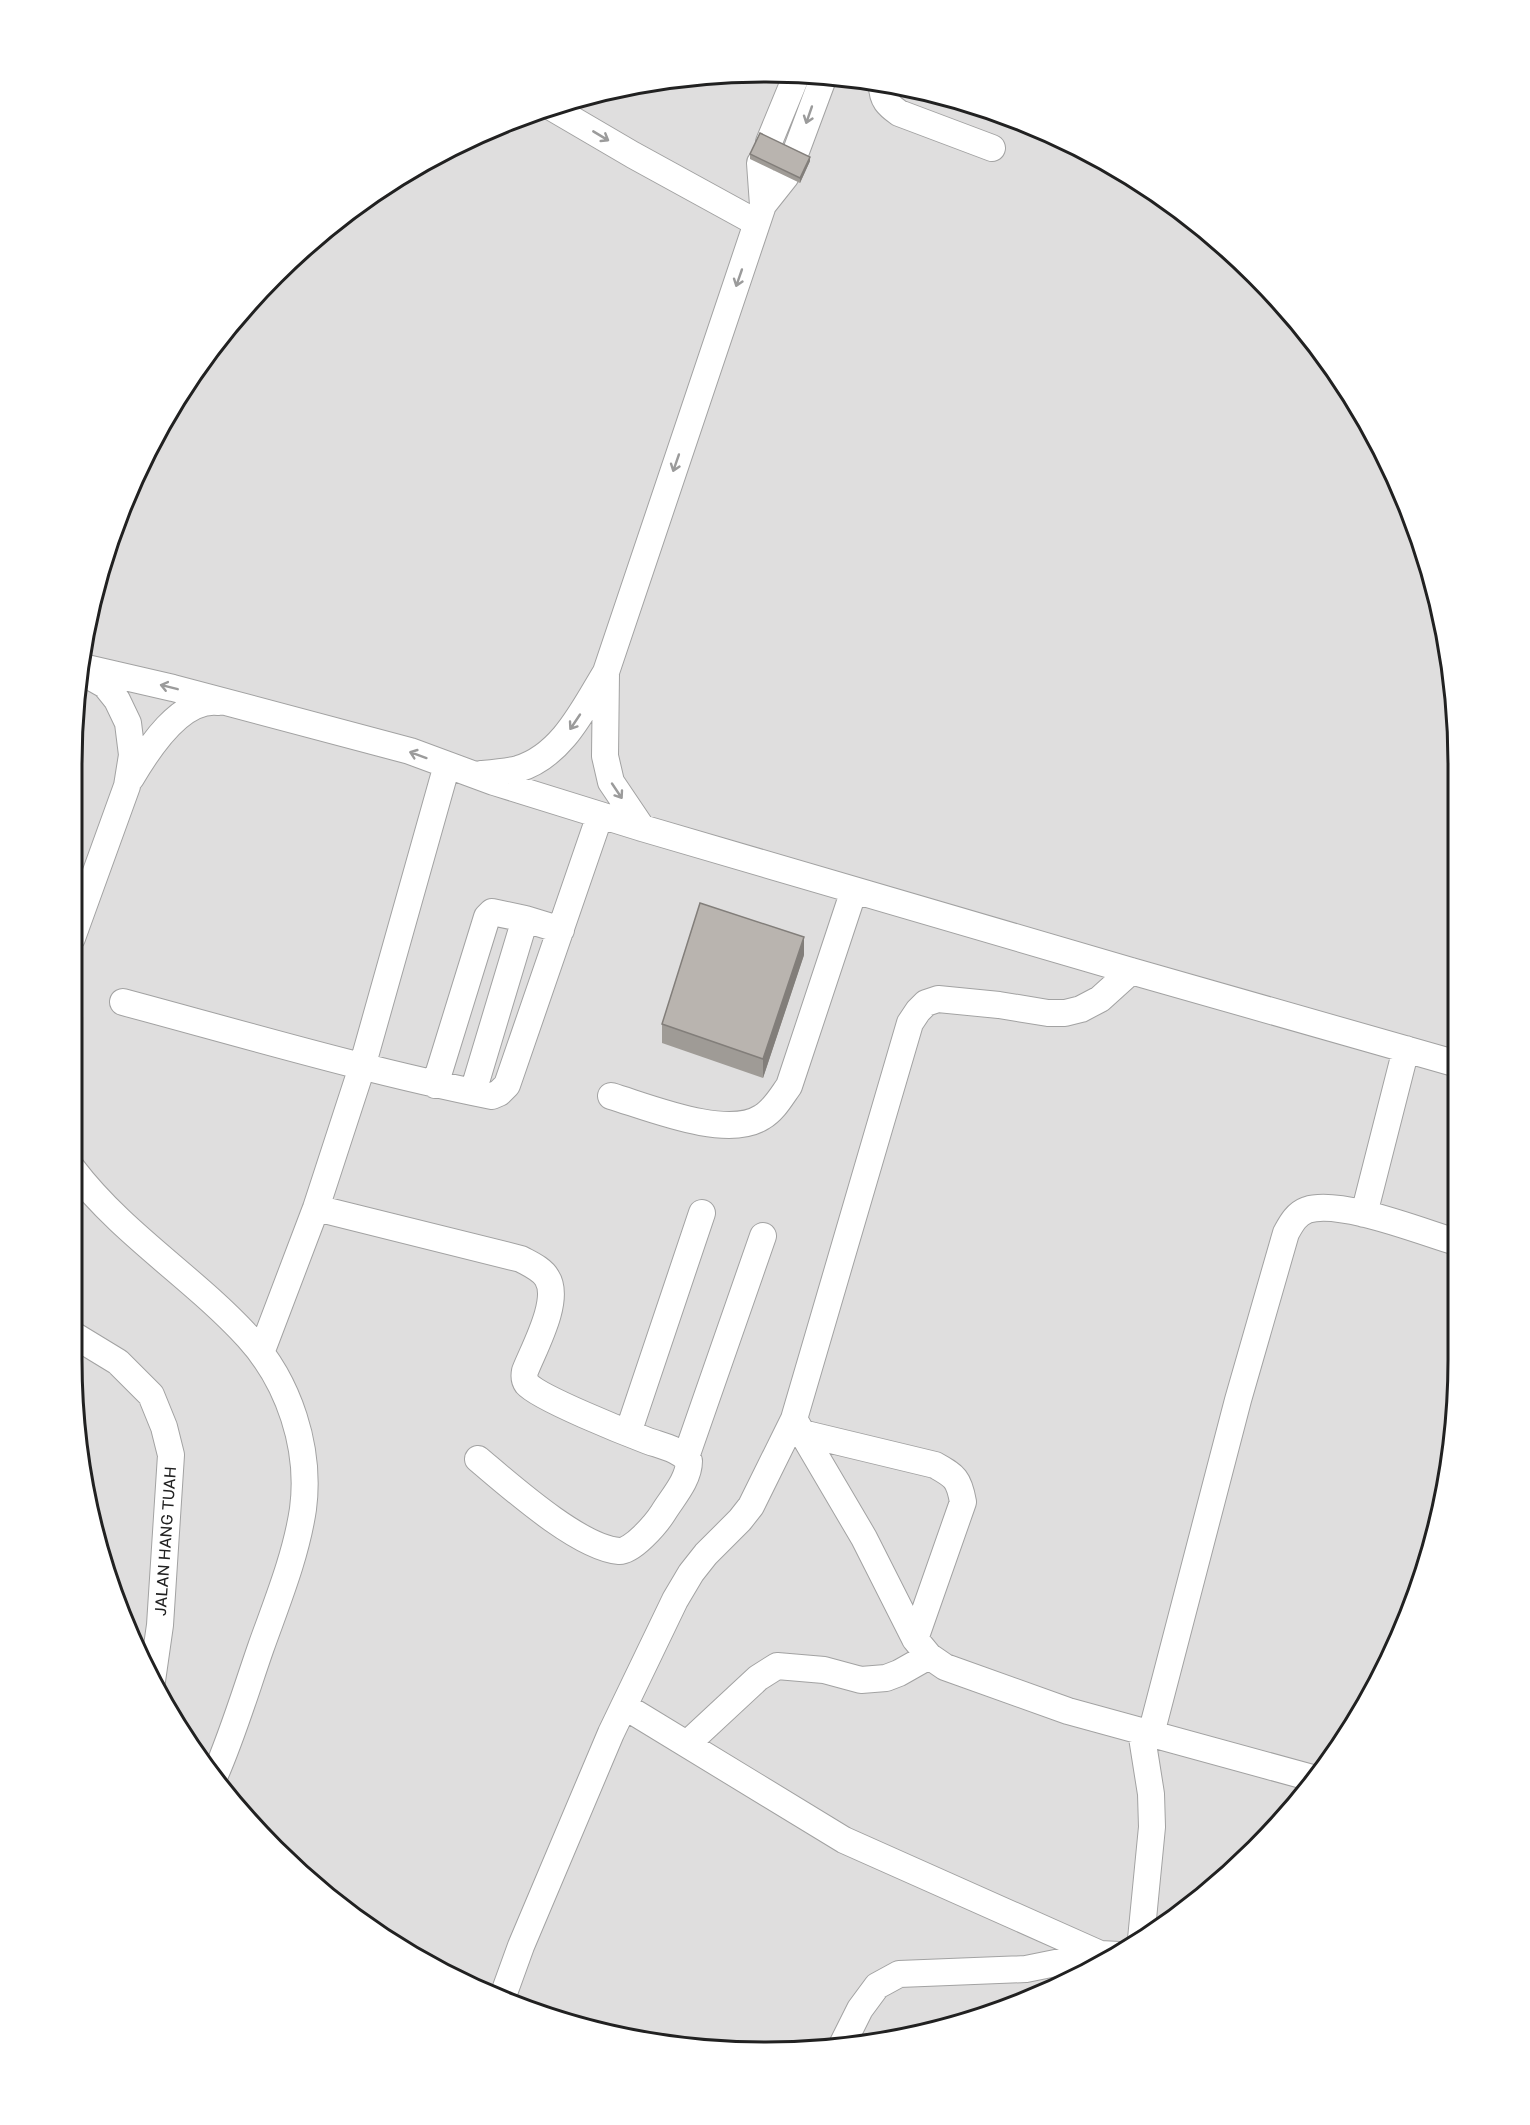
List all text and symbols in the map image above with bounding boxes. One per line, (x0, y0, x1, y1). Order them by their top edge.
one-way arrow (803, 105, 814, 124)
one-way arrow (592, 131, 609, 143)
one-way arrow (732, 269, 743, 287)
one-way arrow (670, 453, 681, 472)
one-way arrow (160, 681, 179, 693)
one-way arrow (569, 713, 581, 730)
one-way arrow (409, 748, 428, 759)
one-way arrow (611, 783, 623, 799)
street label: JALAN HANG TUAH (150, 1466, 180, 1616)

